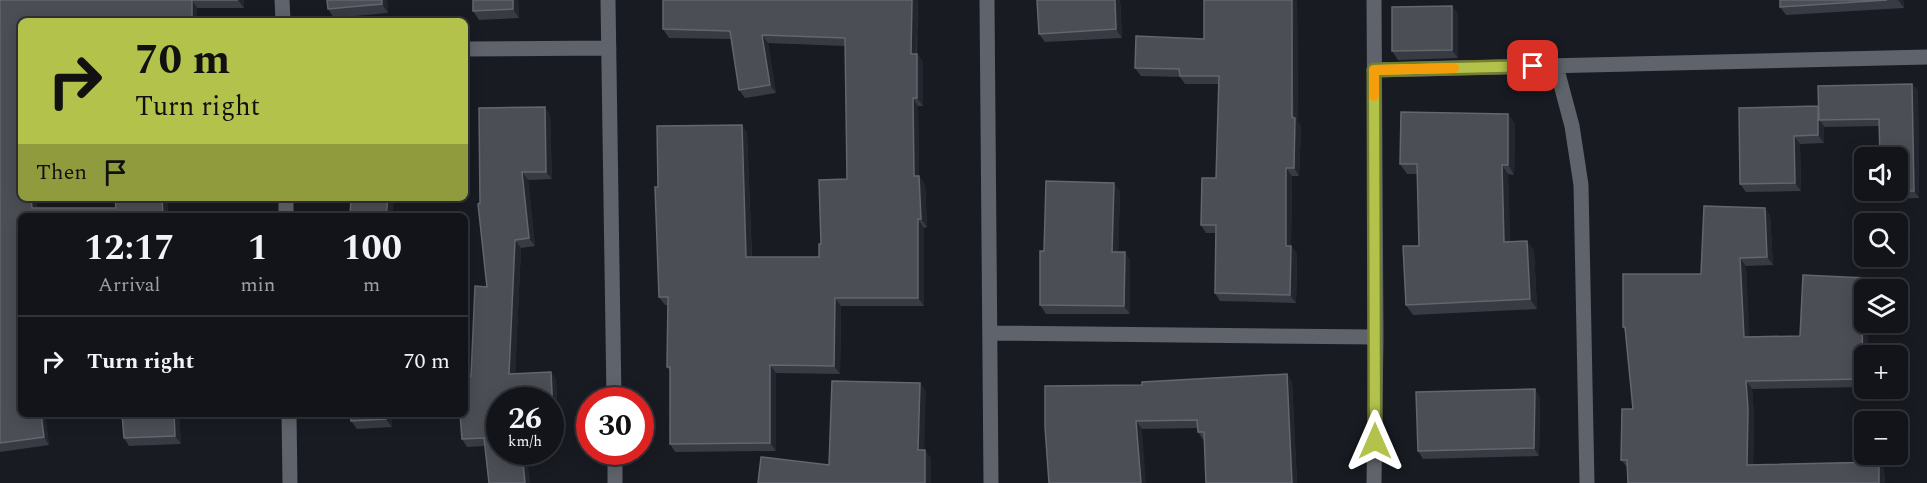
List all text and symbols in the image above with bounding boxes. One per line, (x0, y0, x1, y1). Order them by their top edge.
text: 70 m (135, 29, 230, 92)
pin (1507, 40, 1558, 91)
icon: right (36, 42, 114, 120)
icon: arrive (1516, 49, 1549, 82)
text: Turn right (135, 86, 260, 128)
map controls (1854, 147, 1908, 465)
button: sound (1854, 147, 1908, 201)
text: Then (36, 156, 87, 189)
icon: arrive (99, 156, 132, 189)
button: search (1854, 213, 1908, 267)
text: 12:17 (84, 221, 174, 276)
text: 1 (248, 221, 268, 276)
text: 100 (341, 221, 402, 276)
text: Arrival (98, 270, 160, 300)
text: min (240, 270, 275, 300)
text: m (363, 270, 380, 300)
button: layers (1854, 279, 1908, 333)
icon: right (36, 345, 69, 378)
text: Turn right (87, 345, 194, 378)
text: 70 m (404, 345, 450, 378)
button: + (1854, 345, 1908, 399)
speed limit sign: 30 (576, 387, 654, 465)
text: 26 (508, 396, 542, 442)
position arrow (1343, 409, 1407, 473)
button: − (1854, 411, 1908, 465)
text: km/h (508, 430, 542, 453)

